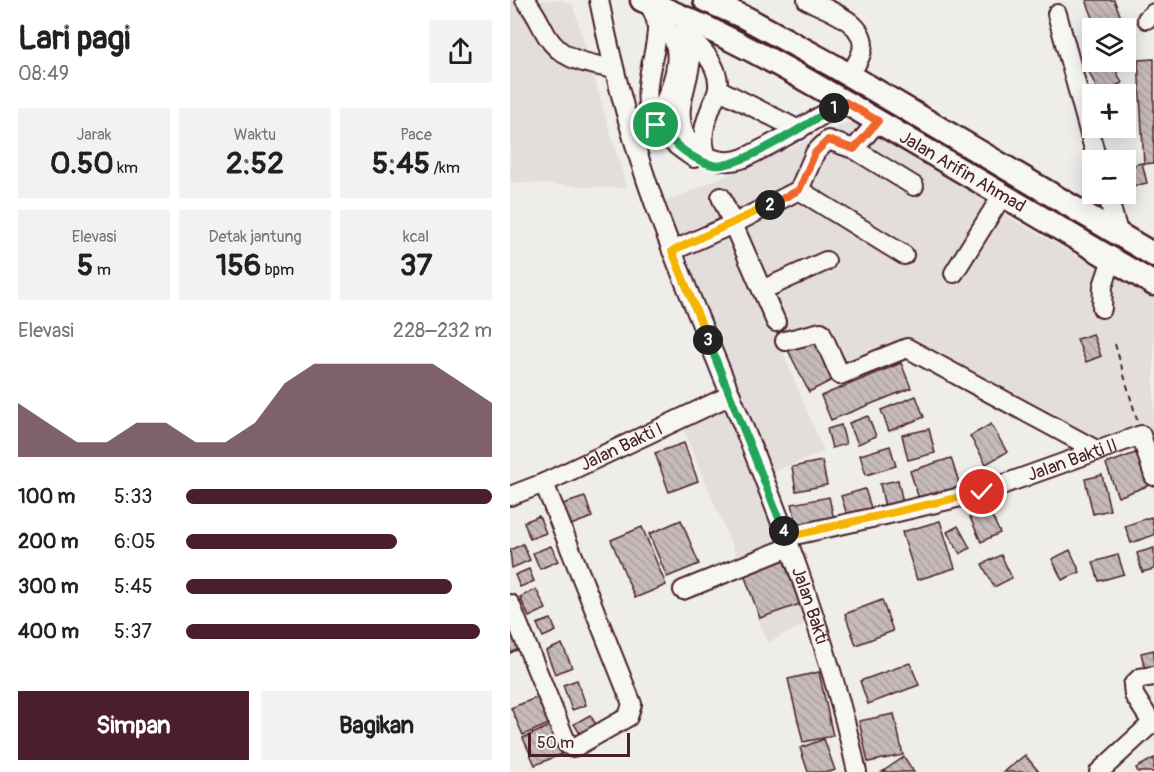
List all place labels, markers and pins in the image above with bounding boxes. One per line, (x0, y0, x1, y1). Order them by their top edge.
pin: 1 (819, 93, 849, 123)
pin (630, 99, 681, 150)
pin: 2 (755, 190, 785, 220)
pin: 3 (693, 325, 723, 355)
pin (956, 466, 1007, 517)
pin: 4 (769, 516, 799, 546)

